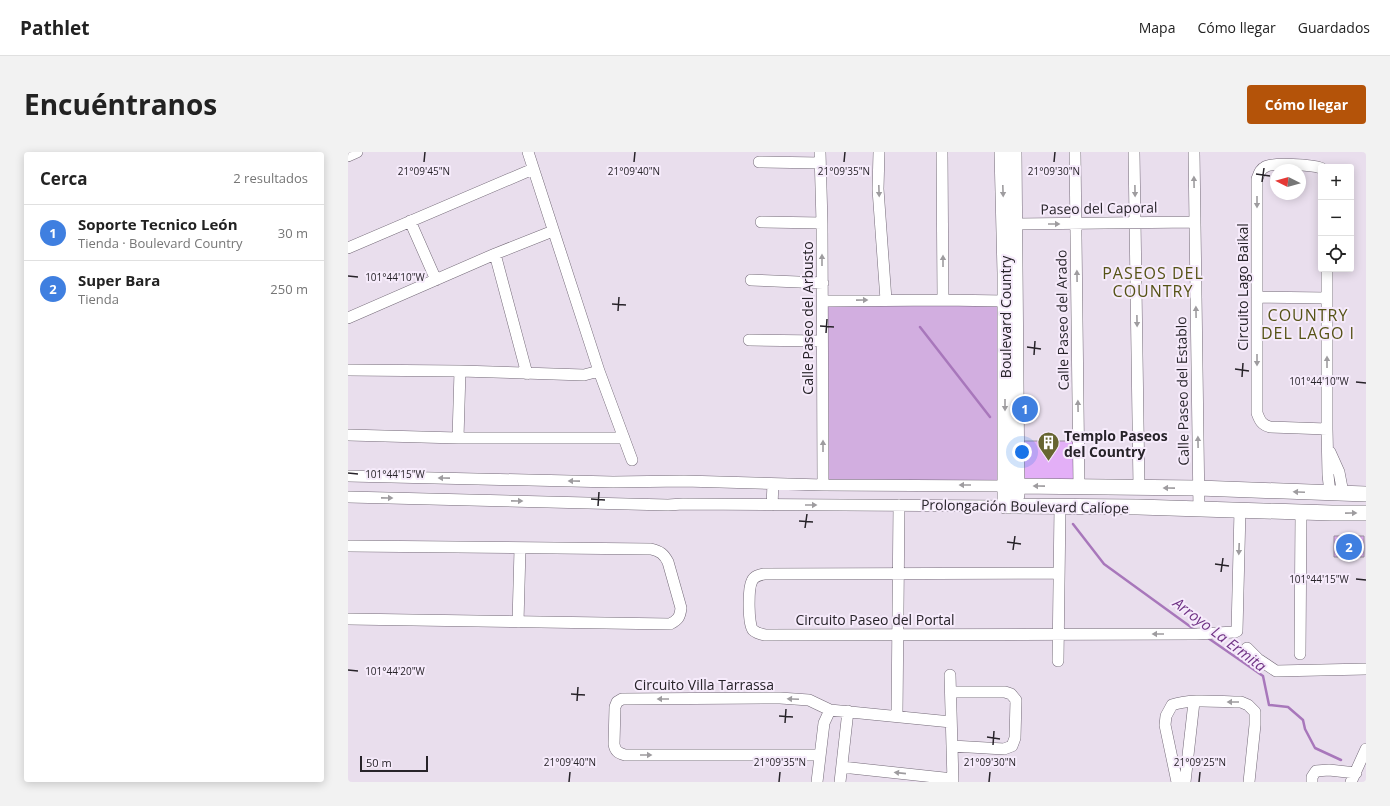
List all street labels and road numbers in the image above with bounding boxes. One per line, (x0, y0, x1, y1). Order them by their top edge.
street label: Paseo del Caporal (1040, 197, 1158, 219)
street label: Circuito Lago Baikal (1233, 223, 1252, 351)
street label: Calle Paseo del Arbusto (798, 241, 817, 395)
street label: Calle Paseo del Arado (1051, 249, 1073, 391)
street label: Boulevard Country (996, 255, 1015, 378)
street label: Calle Paseo del Establo (1171, 316, 1193, 466)
street label: Prolongación Boulevard Calíope (921, 495, 1129, 517)
street label: Circuito Paseo del Portal (795, 610, 955, 629)
street label: Circuito Villa Tarrassa (634, 675, 774, 694)

